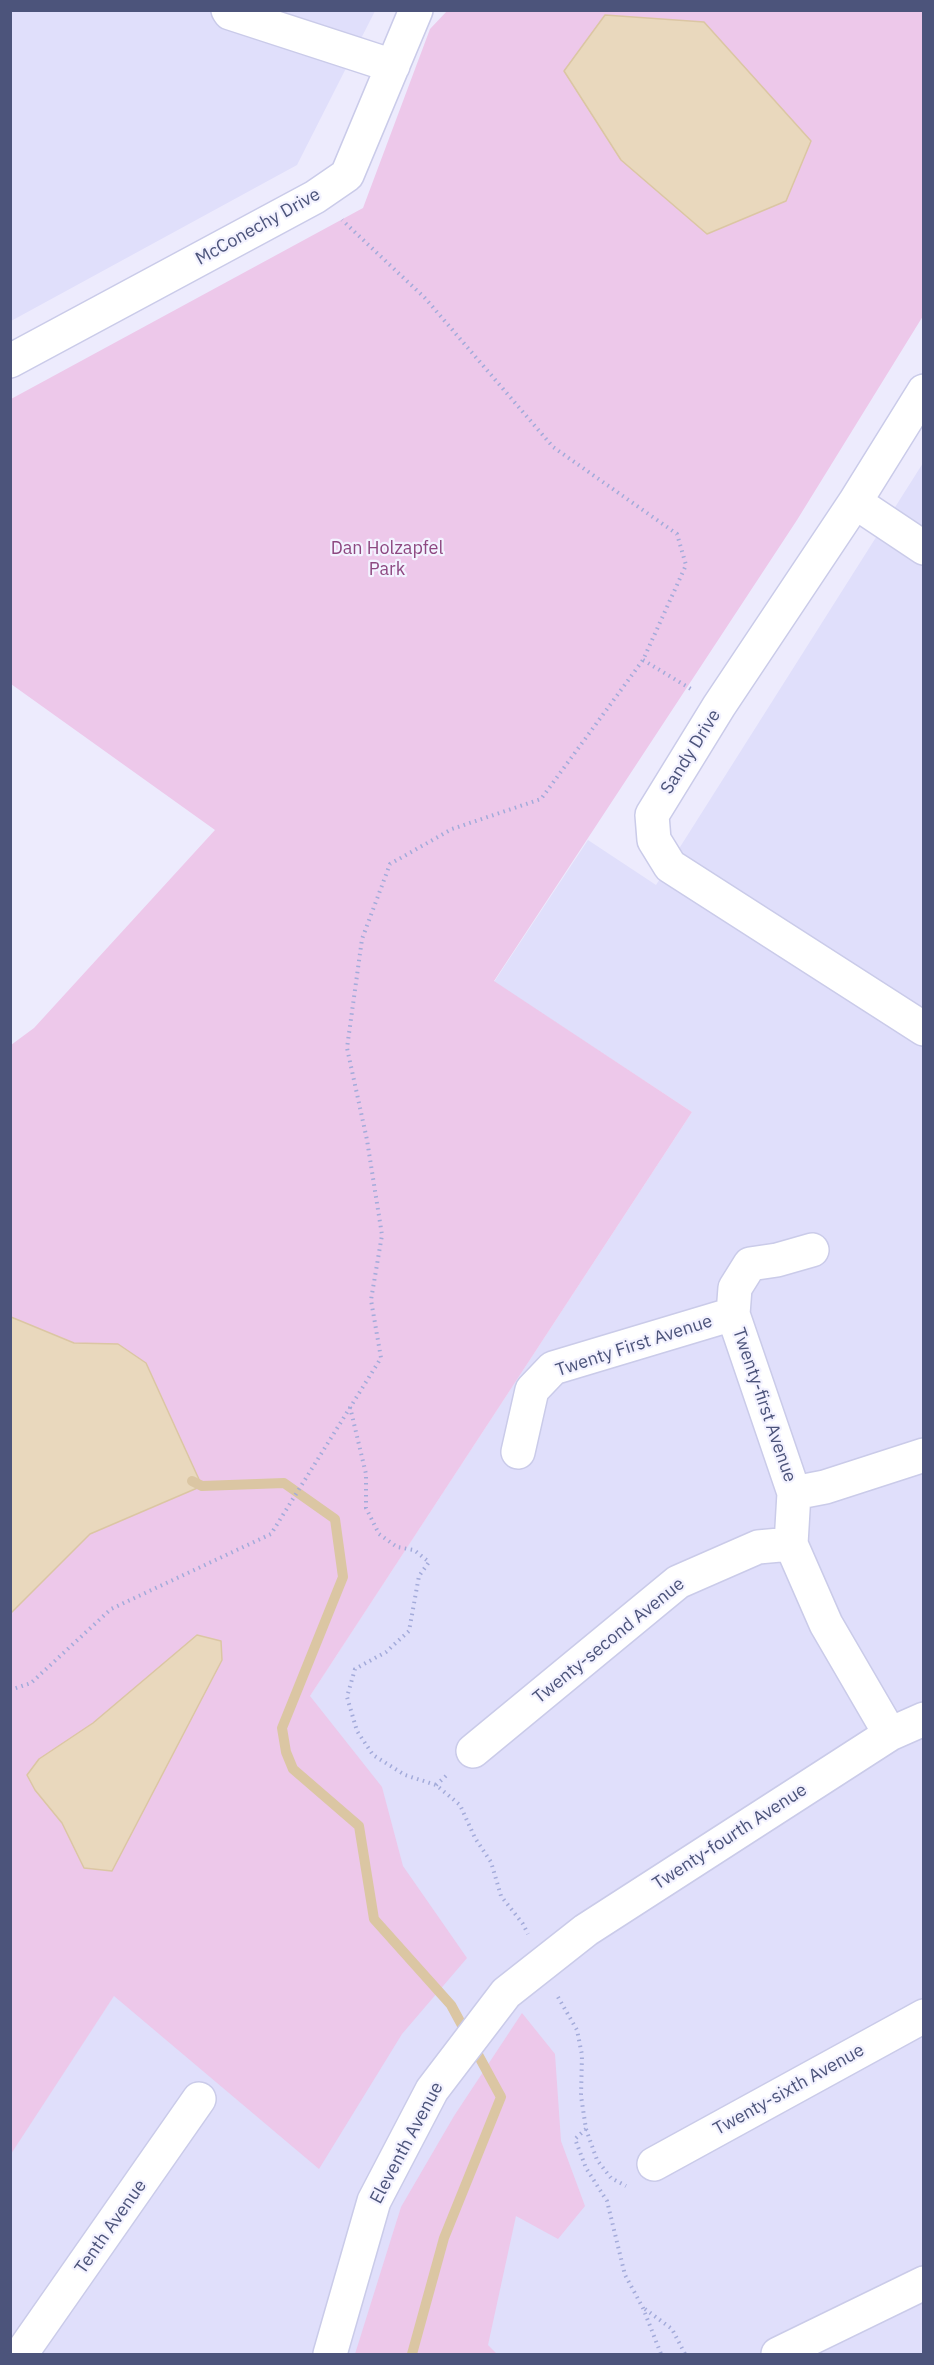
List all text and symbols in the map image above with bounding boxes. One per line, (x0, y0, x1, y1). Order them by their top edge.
street label: McConechy Drive (192, 184, 324, 270)
park label: Dan Holzapfel Park (331, 538, 443, 580)
street label: Sandy Drive (656, 706, 726, 798)
street label: Twenty First Avenue (553, 1310, 715, 1382)
street label: Twenty-first Avenue (727, 1325, 801, 1485)
street label: Twenty-second Avenue (529, 1573, 689, 1709)
street label: Twenty-fourth Avenue (649, 1779, 811, 1895)
street label: Twenty-sixth Avenue (710, 2040, 868, 2140)
street label: Eleventh Avenue (366, 2078, 448, 2208)
street label: Tenth Avenue (71, 2176, 151, 2278)

